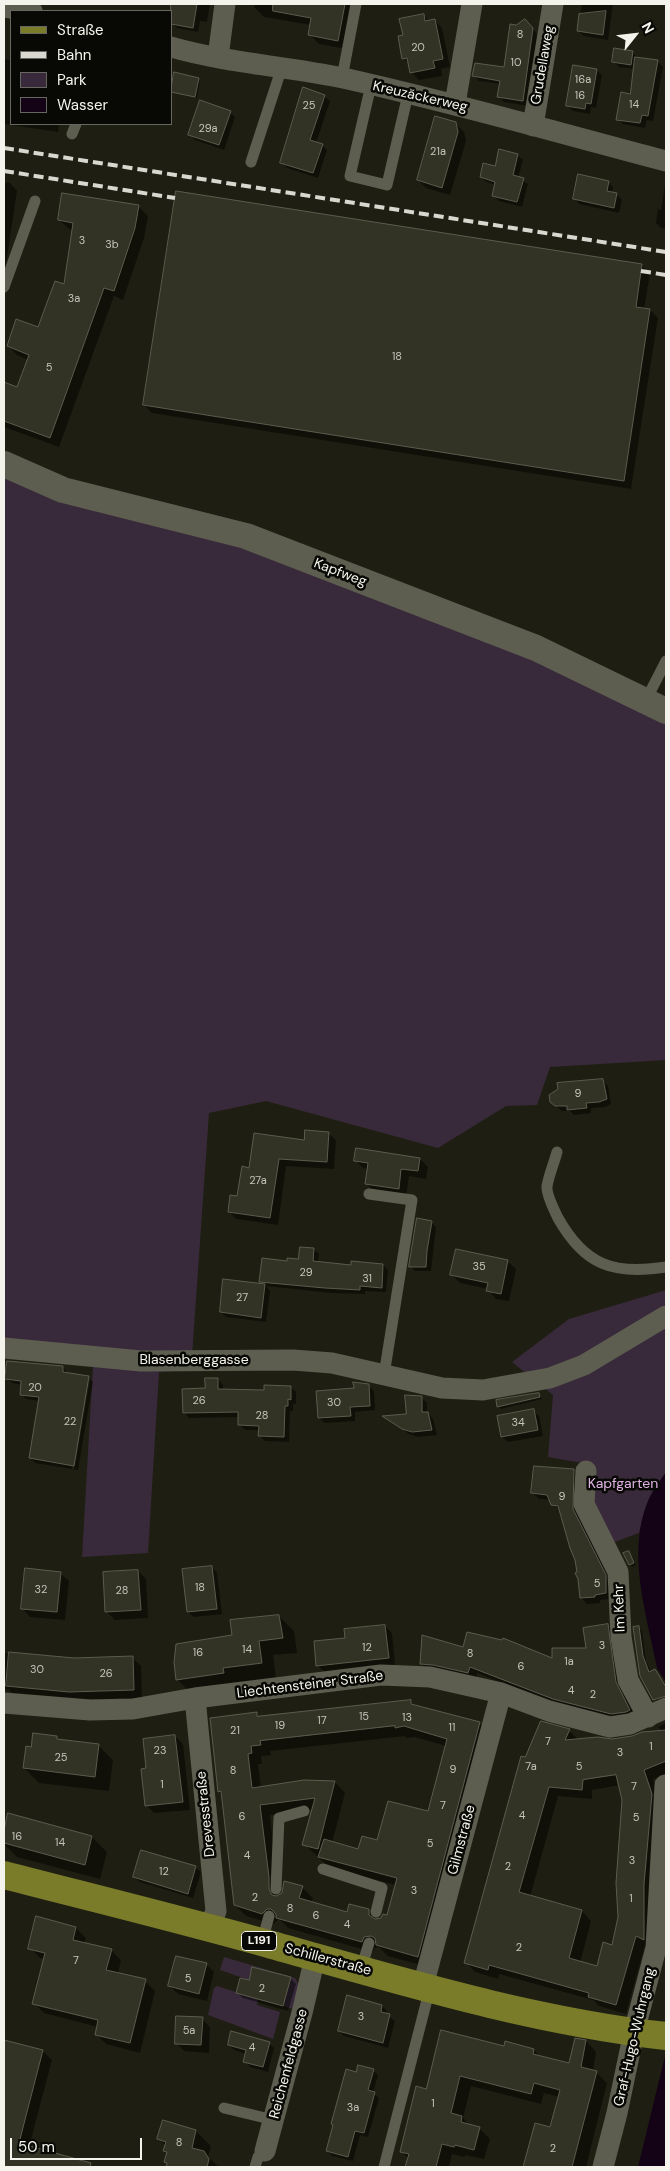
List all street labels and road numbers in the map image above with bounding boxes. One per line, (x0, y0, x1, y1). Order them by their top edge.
street label: Grudellaweg (528, 24, 558, 106)
street label: Kreuzäckerweg (371, 78, 469, 116)
street label: Kapfweg (311, 555, 369, 591)
street label: Blasenberggasse (139, 1352, 249, 1368)
street label: Im Kehr (611, 1584, 629, 1632)
street label: Liechtensteiner Straße (236, 1668, 384, 1702)
street label: Drevesstraße (193, 1770, 219, 1858)
street label: Gilmstraße (445, 1803, 479, 1877)
road number: L191 (242, 1932, 276, 1950)
street label: Schillerstraße (283, 1940, 373, 1980)
street label: Graf-Hugo-Wuhrgang (611, 1966, 659, 2108)
street label: Reichenfeldgasse (266, 2007, 312, 2121)

